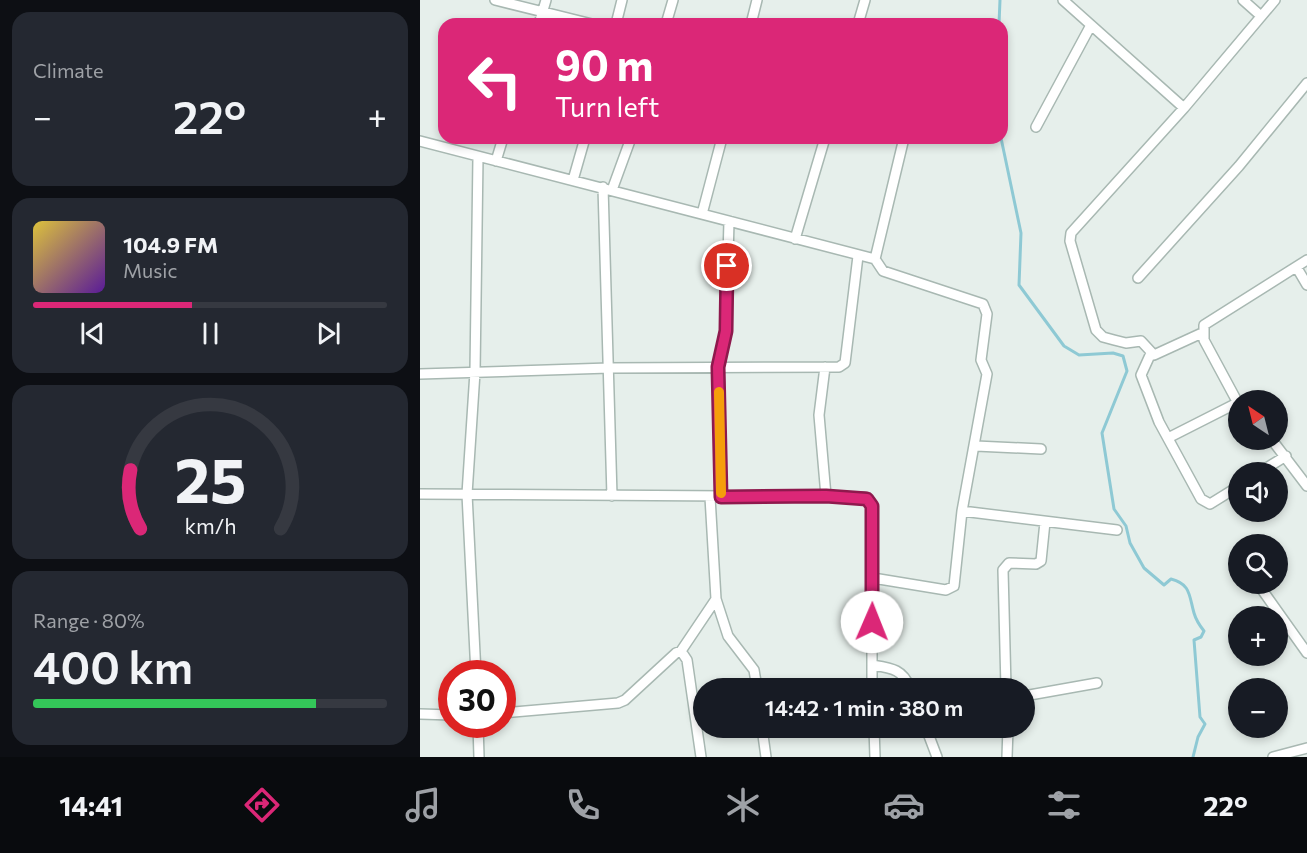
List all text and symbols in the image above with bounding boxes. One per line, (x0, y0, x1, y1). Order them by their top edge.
text: 90 m (555, 38, 654, 90)
icon: left (456, 42, 534, 120)
text: Climate (33, 58, 103, 82)
text: 22° (173, 88, 246, 143)
text: Turn left (555, 90, 659, 123)
text: − (33, 95, 52, 136)
text: + (368, 95, 387, 136)
text: 104.9 FM (123, 231, 218, 258)
pin (701, 240, 752, 291)
icon: arrive (710, 249, 743, 282)
text: Music (123, 258, 177, 282)
icon: previous (76, 317, 109, 350)
icon: pause (194, 317, 227, 350)
icon: next (312, 317, 345, 350)
north arrow (1228, 390, 1288, 450)
map controls (1228, 390, 1288, 738)
text: 25 (174, 440, 246, 516)
button: sound (1228, 462, 1288, 522)
text: km/h (184, 512, 236, 538)
button: search (1228, 534, 1288, 594)
position arrow (840, 590, 904, 654)
button: + (1228, 606, 1288, 666)
text: Range · 80% (33, 608, 145, 632)
text: 400 km (33, 638, 193, 693)
speed limit sign: 30 (438, 660, 516, 738)
button: − (1228, 678, 1288, 738)
text: 14:42 · 1 min · 380 m (765, 694, 963, 721)
icon: directions (241, 784, 283, 826)
icon: music (402, 784, 444, 826)
icon: phone (562, 784, 604, 826)
icon: climate (722, 784, 764, 826)
icon: car (883, 784, 925, 826)
icon: filters (1043, 784, 1085, 826)
text: 14:41 (59, 789, 123, 822)
text: 22° (1203, 789, 1248, 822)

